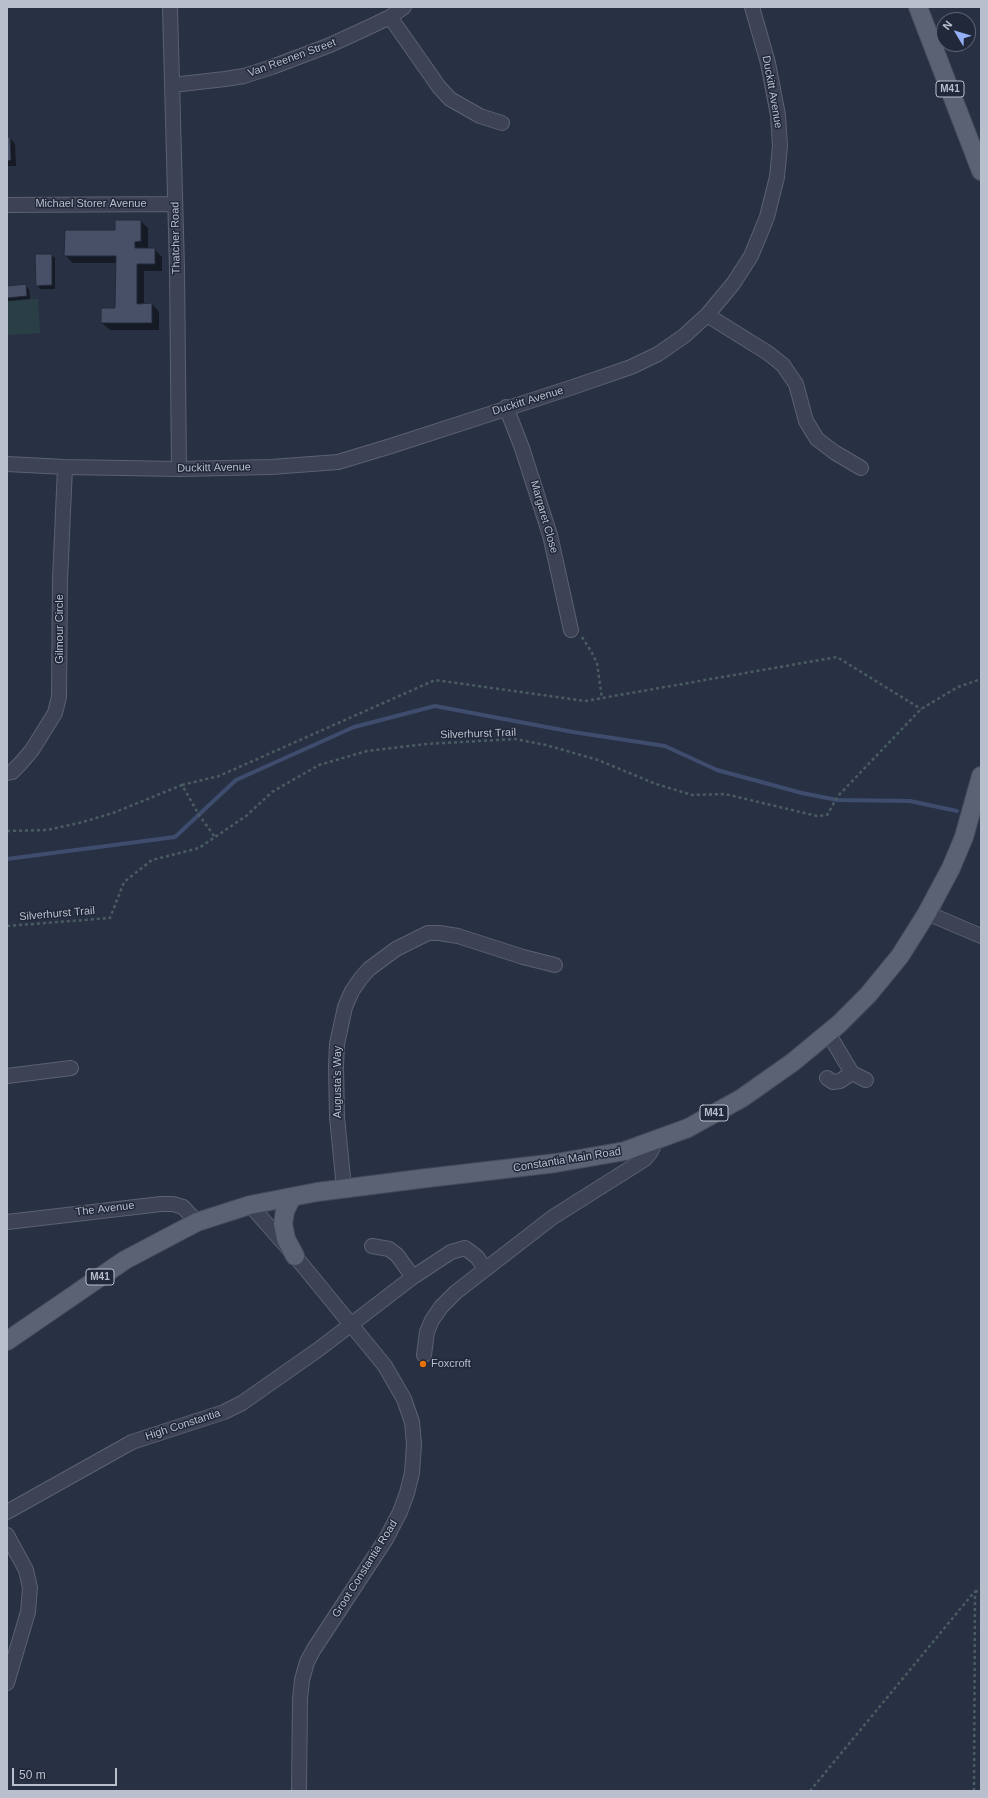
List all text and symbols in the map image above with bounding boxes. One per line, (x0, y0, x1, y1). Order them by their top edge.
north arrow (936, 12, 976, 52)
text: N (940, 18, 955, 32)
street label: Van Reenen Street (246, 36, 338, 80)
street label: Duckitt Avenue (759, 55, 785, 129)
road number: M41 (936, 81, 964, 97)
street label: Michael Storer Avenue (35, 197, 147, 211)
street label: Thatcher Road (169, 202, 183, 274)
street label: Duckitt Avenue (491, 384, 565, 418)
street label: Duckitt Avenue (177, 461, 251, 475)
street label: Margaret Close (527, 479, 561, 555)
street label: Gilmour Circle (53, 594, 67, 664)
street label: Silverhurst Trail (440, 726, 516, 742)
street label: Silverhurst Trail (19, 904, 95, 924)
street label: Augusta's Way (331, 1046, 345, 1118)
road number: M41 (700, 1105, 728, 1121)
street label: Constantia Main Road (512, 1145, 622, 1175)
street label: The Avenue (75, 1199, 135, 1219)
road number: M41 (86, 1269, 114, 1285)
place label: Foxcroft (431, 1357, 471, 1371)
marker: Foxcroft (418, 1359, 428, 1369)
street label: High Constantia (144, 1407, 222, 1443)
street label: Groot Constantia Road (330, 1518, 400, 1620)
scale bar (14, 1760, 119, 1786)
text: 50 m (19, 1768, 46, 1782)

